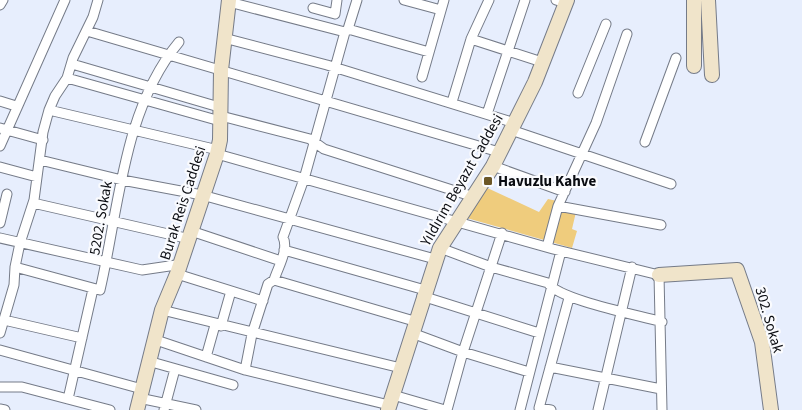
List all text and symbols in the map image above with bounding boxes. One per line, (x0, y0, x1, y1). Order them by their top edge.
street label: Yıldırım Beyazıt Caddesi (415, 110, 508, 251)
street label: Burak Reis Caddesi (155, 143, 211, 263)
place label: Havuzlu Kahve (498, 171, 596, 192)
marker: Havuzlu Kahve (482, 175, 494, 187)
street label: 5202. Sokak (84, 179, 118, 257)
street label: 302. Sokak (750, 285, 789, 356)

